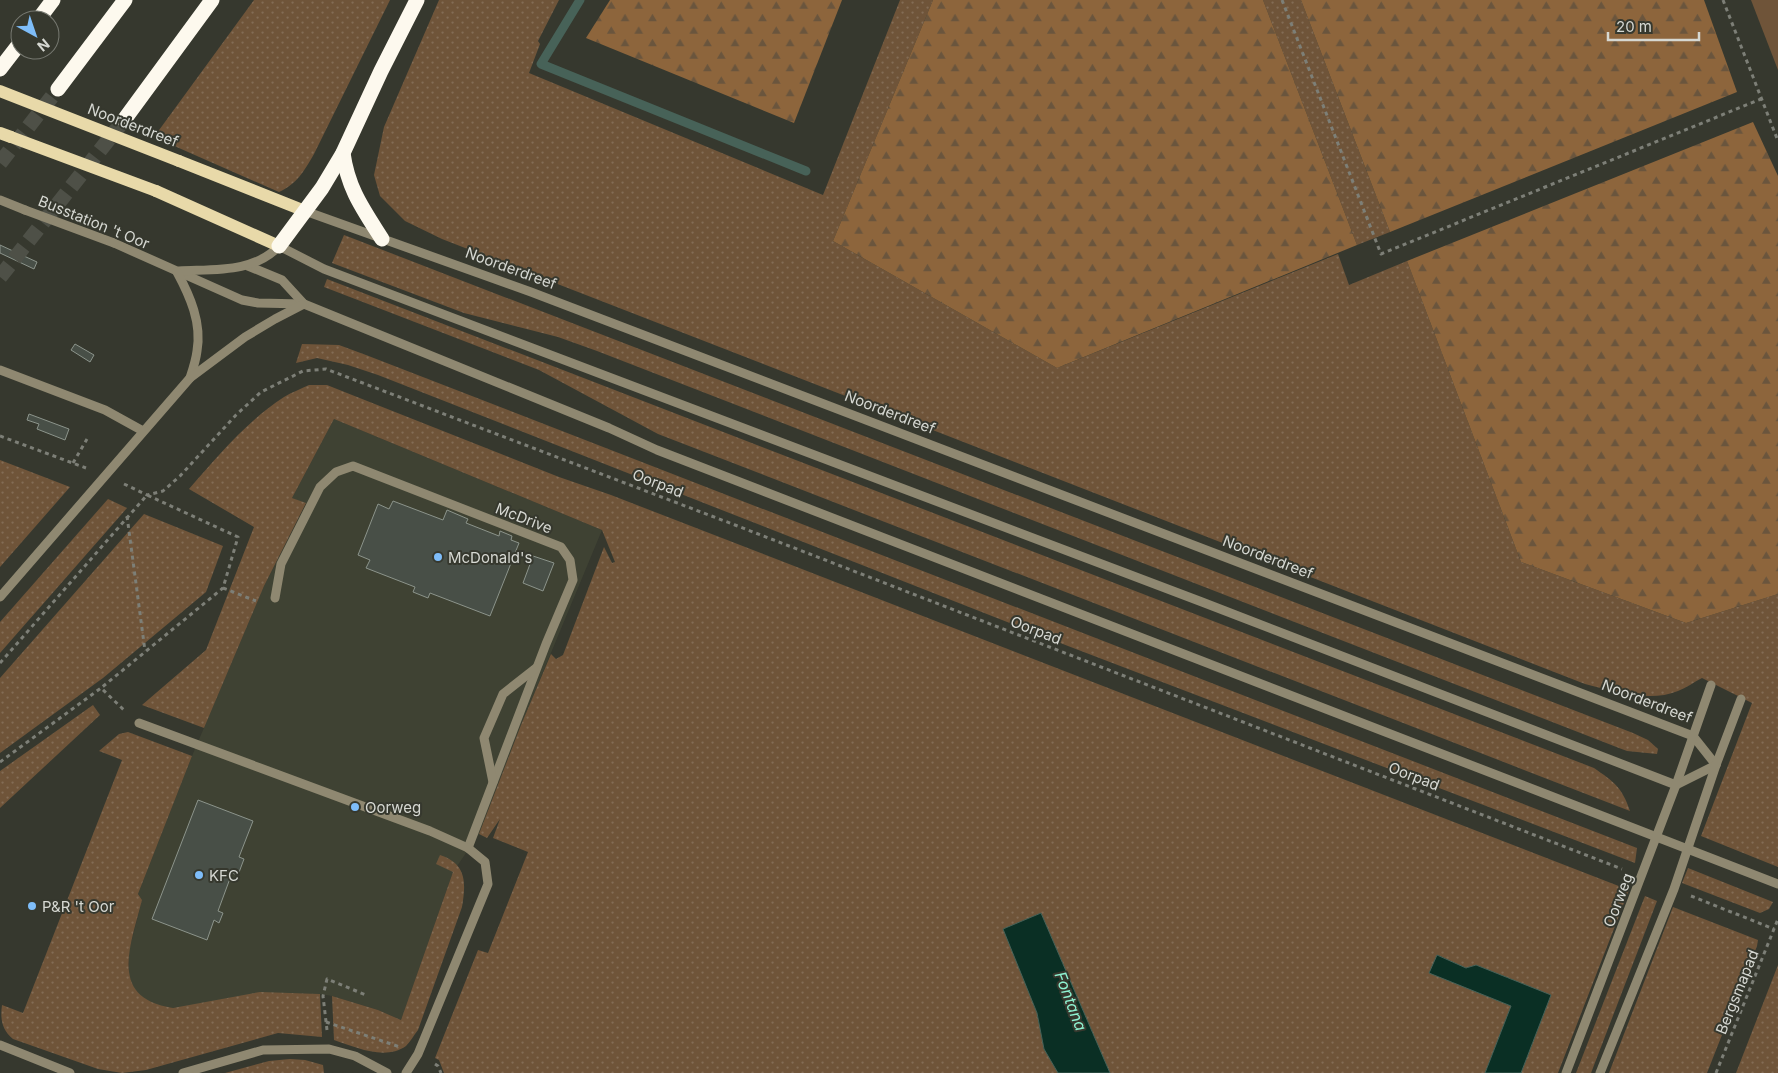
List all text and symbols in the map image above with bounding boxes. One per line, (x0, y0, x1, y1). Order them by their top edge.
north arrow (10, 10, 60, 60)
scale bar (1608, 10, 1699, 42)
text: 20 m (1616, 17, 1652, 36)
text: N (34, 35, 53, 55)
street label: Noorderdreef (85, 99, 181, 151)
street label: Busstation 't Oor (36, 191, 153, 253)
street label: Noorderdreef (463, 243, 560, 293)
street label: Noorderdreef (842, 386, 938, 438)
street label: Oorpad (630, 465, 686, 501)
street label: McDrive (493, 498, 555, 538)
street label: Noorderdreef (1220, 531, 1316, 583)
place label: McDonald's (448, 548, 533, 567)
marker: McDonald's (432, 551, 444, 563)
street label: Oorpad (1008, 612, 1064, 648)
street label: Noorderdreef (1599, 675, 1695, 727)
street label: Oorpad (1386, 758, 1442, 794)
place label: Oorweg (365, 798, 421, 817)
marker: Oorweg (349, 801, 361, 813)
place label: KFC (209, 866, 239, 885)
marker: KFC (193, 869, 205, 881)
street label: Oorweg (1599, 870, 1637, 930)
place label: P&R 't Oor (42, 897, 115, 916)
marker: P&R 't Oor (26, 900, 38, 912)
street label: Bergsmapad (1711, 947, 1763, 1037)
water label: Fontana (1051, 968, 1092, 1034)

